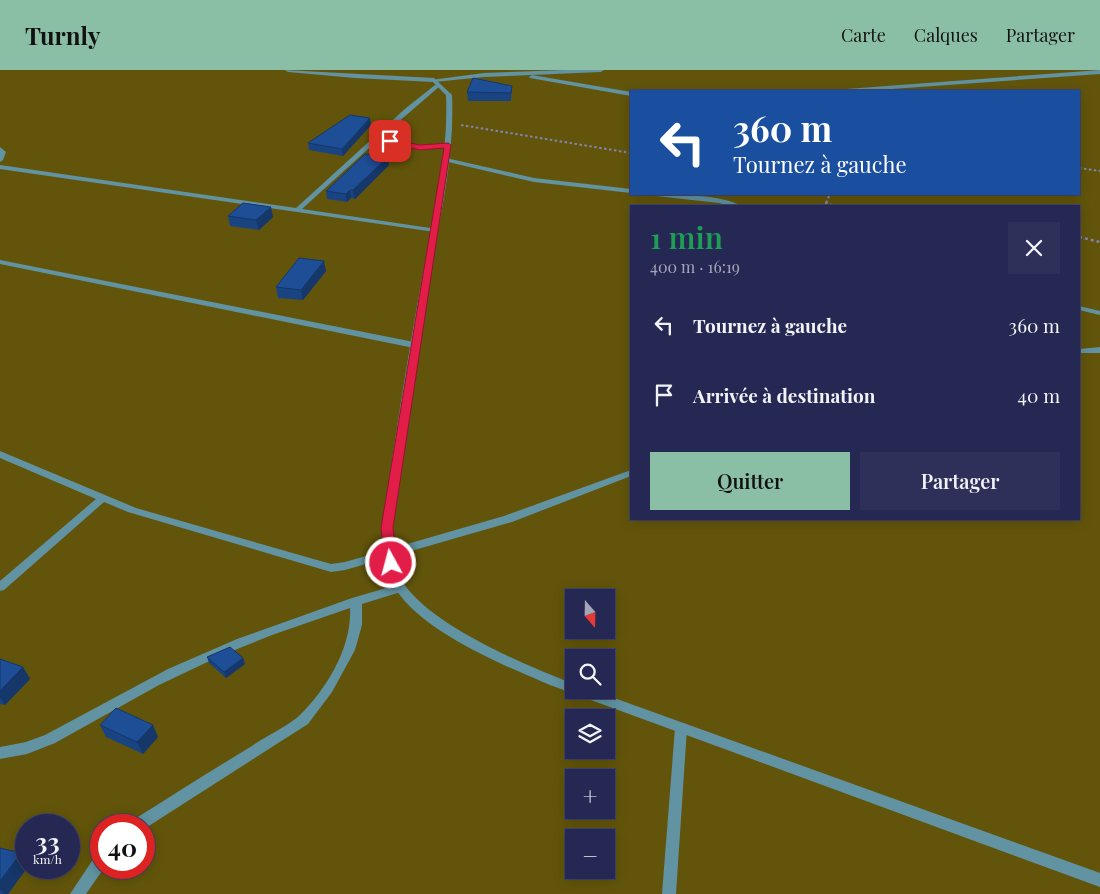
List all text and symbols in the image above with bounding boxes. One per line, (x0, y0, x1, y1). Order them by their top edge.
text: Turnly (25, 19, 100, 51)
text: Carte (841, 23, 886, 47)
text: Calques (914, 23, 978, 47)
text: Partager (1006, 23, 1075, 47)
text: 360 m (733, 104, 832, 151)
icon: left (650, 110, 715, 175)
pin (369, 120, 411, 162)
icon: arrive (376, 127, 404, 155)
text: Tournez à gauche (733, 149, 907, 179)
text: 1 min (650, 217, 723, 257)
button: close (1008, 222, 1060, 274)
text: 400 m · 16:19 (650, 256, 740, 277)
icon: left (650, 311, 678, 339)
text: Tournez à gauche (693, 312, 847, 338)
text: 360 m (1009, 312, 1060, 338)
icon: arrive (650, 381, 678, 409)
text: Arrivée à destination (693, 382, 875, 408)
text: 40 m (1018, 382, 1060, 408)
button: Quitter (650, 452, 850, 510)
button: Partager (860, 452, 1060, 510)
position arrow (364, 536, 416, 588)
north arrow (565, 589, 615, 639)
map controls (565, 589, 615, 879)
button: search (565, 649, 615, 699)
button: layers (565, 709, 615, 759)
button: + (565, 769, 615, 819)
speed limit sign: 40 (90, 814, 155, 879)
text: 33 (35, 824, 60, 857)
button: − (565, 829, 615, 879)
text: km/h (33, 851, 62, 867)

